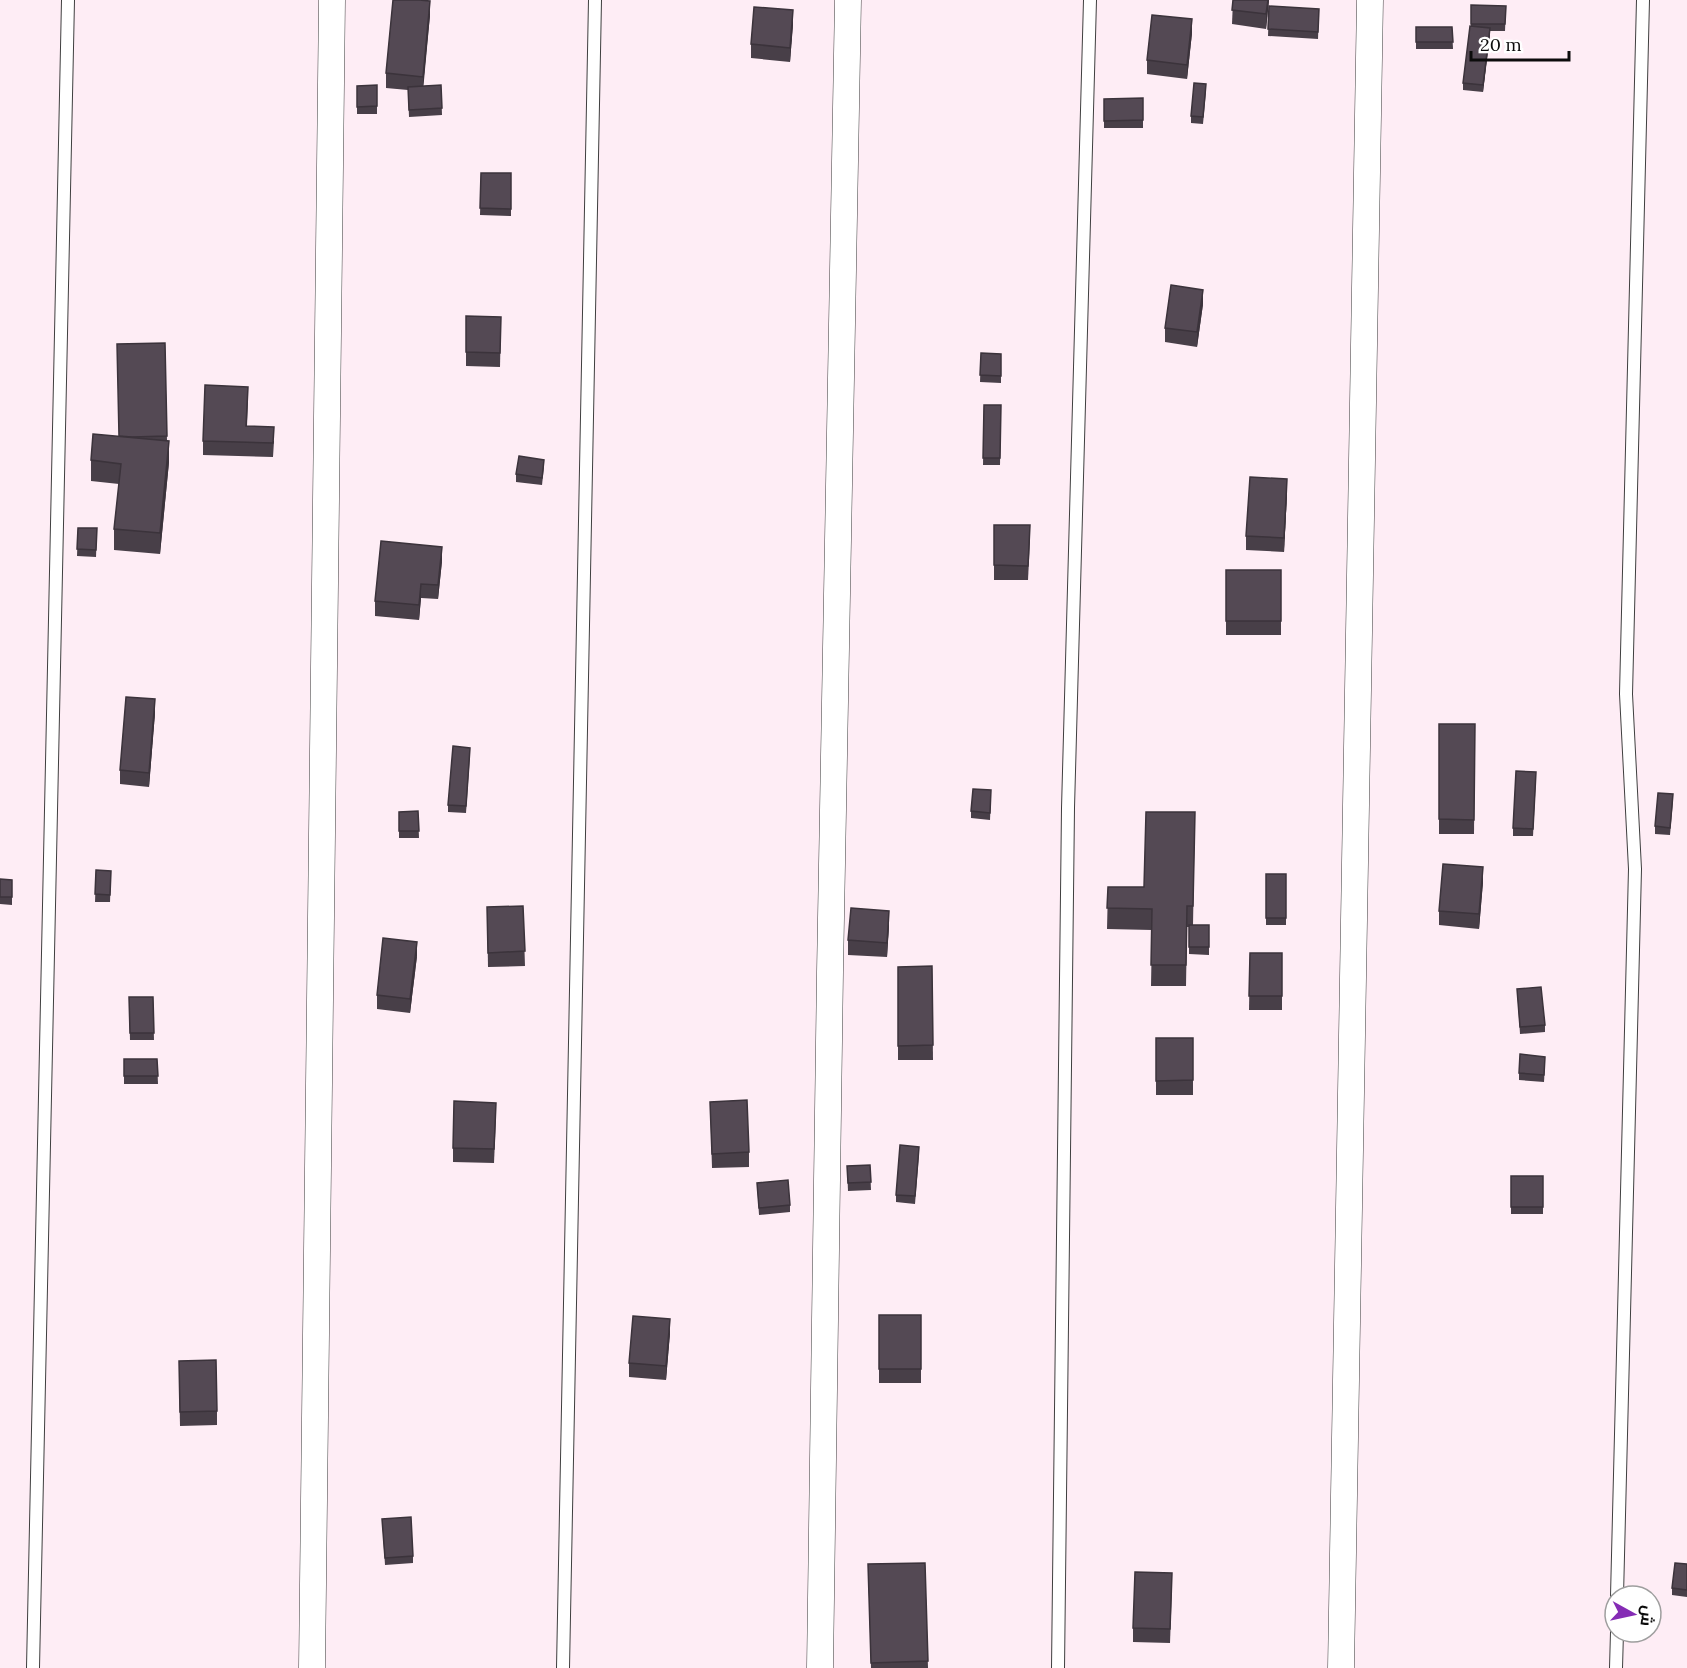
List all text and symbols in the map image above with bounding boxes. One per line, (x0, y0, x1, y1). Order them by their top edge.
scale bar (1471, 24, 1568, 62)
text: 20 m (1480, 33, 1522, 56)
north arrow (1603, 1584, 1663, 1644)
text: ش (1637, 1605, 1659, 1628)

